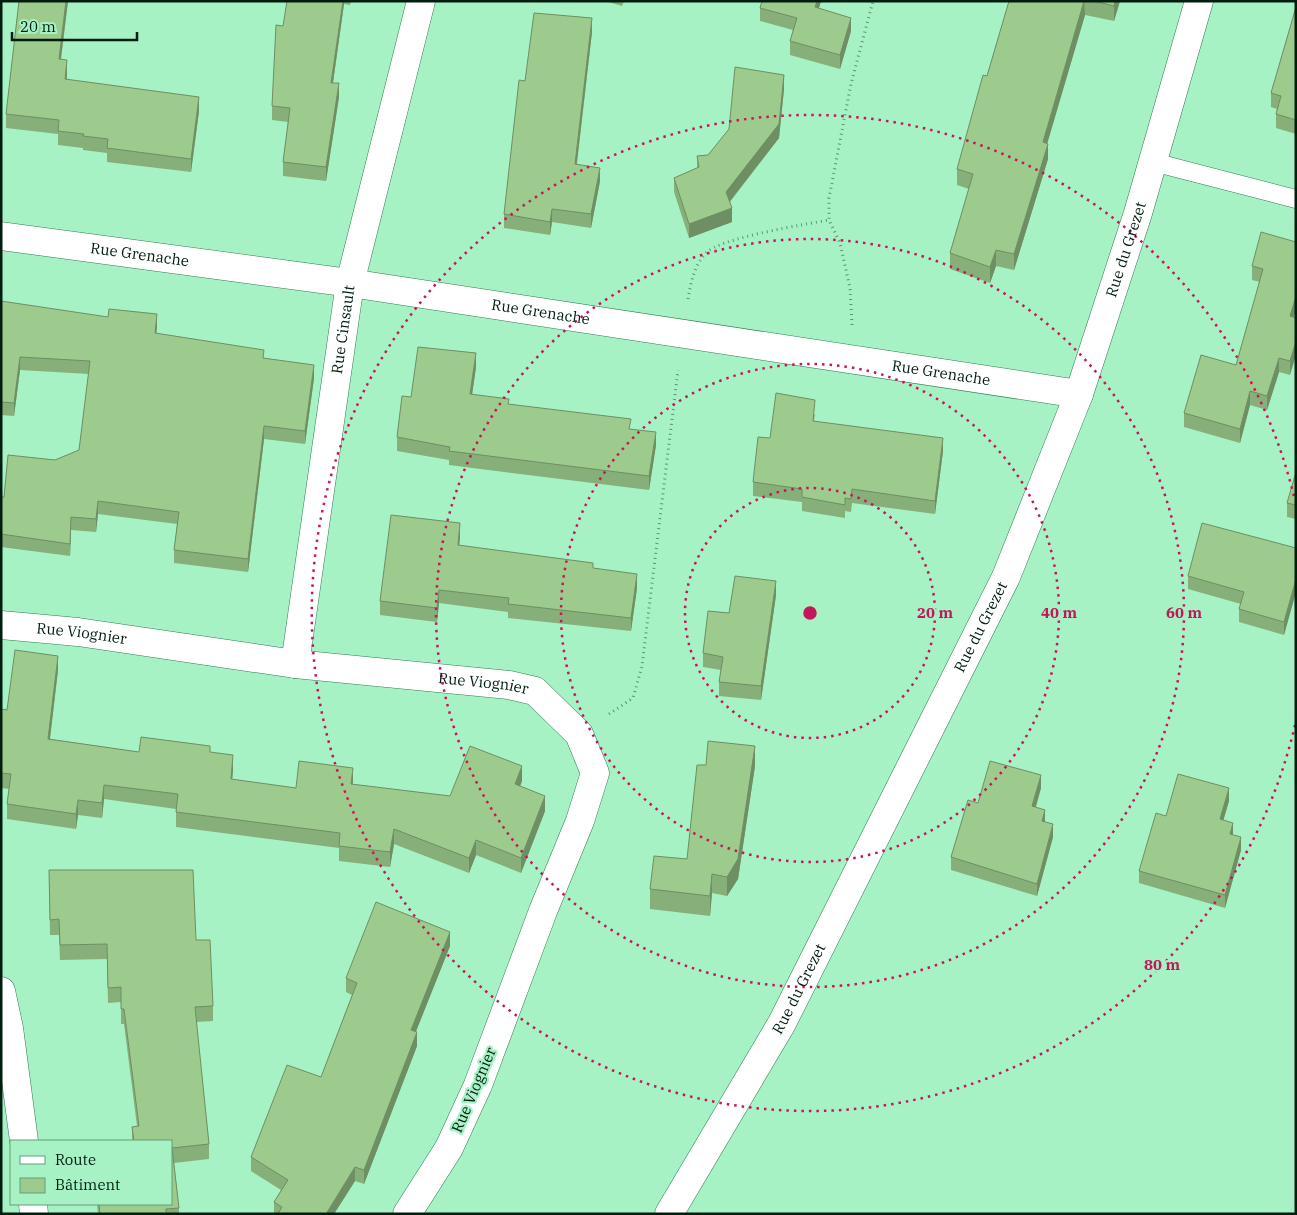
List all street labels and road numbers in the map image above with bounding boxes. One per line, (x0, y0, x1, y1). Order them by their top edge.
street label: Rue du Grezet (1101, 200, 1150, 299)
street label: Rue Grenache (89, 238, 190, 270)
street label: Rue Cinsault (327, 284, 359, 375)
street label: Rue Grenache (490, 295, 591, 328)
street label: Rue Grenache (891, 356, 992, 389)
street label: Rue du Grezet (950, 578, 1011, 675)
street label: Rue Viognier (36, 618, 128, 648)
street label: Rue Viognier (437, 668, 531, 698)
street label: Rue du Grezet (768, 940, 829, 1037)
street label: Rue Viognier (447, 1044, 500, 1135)

